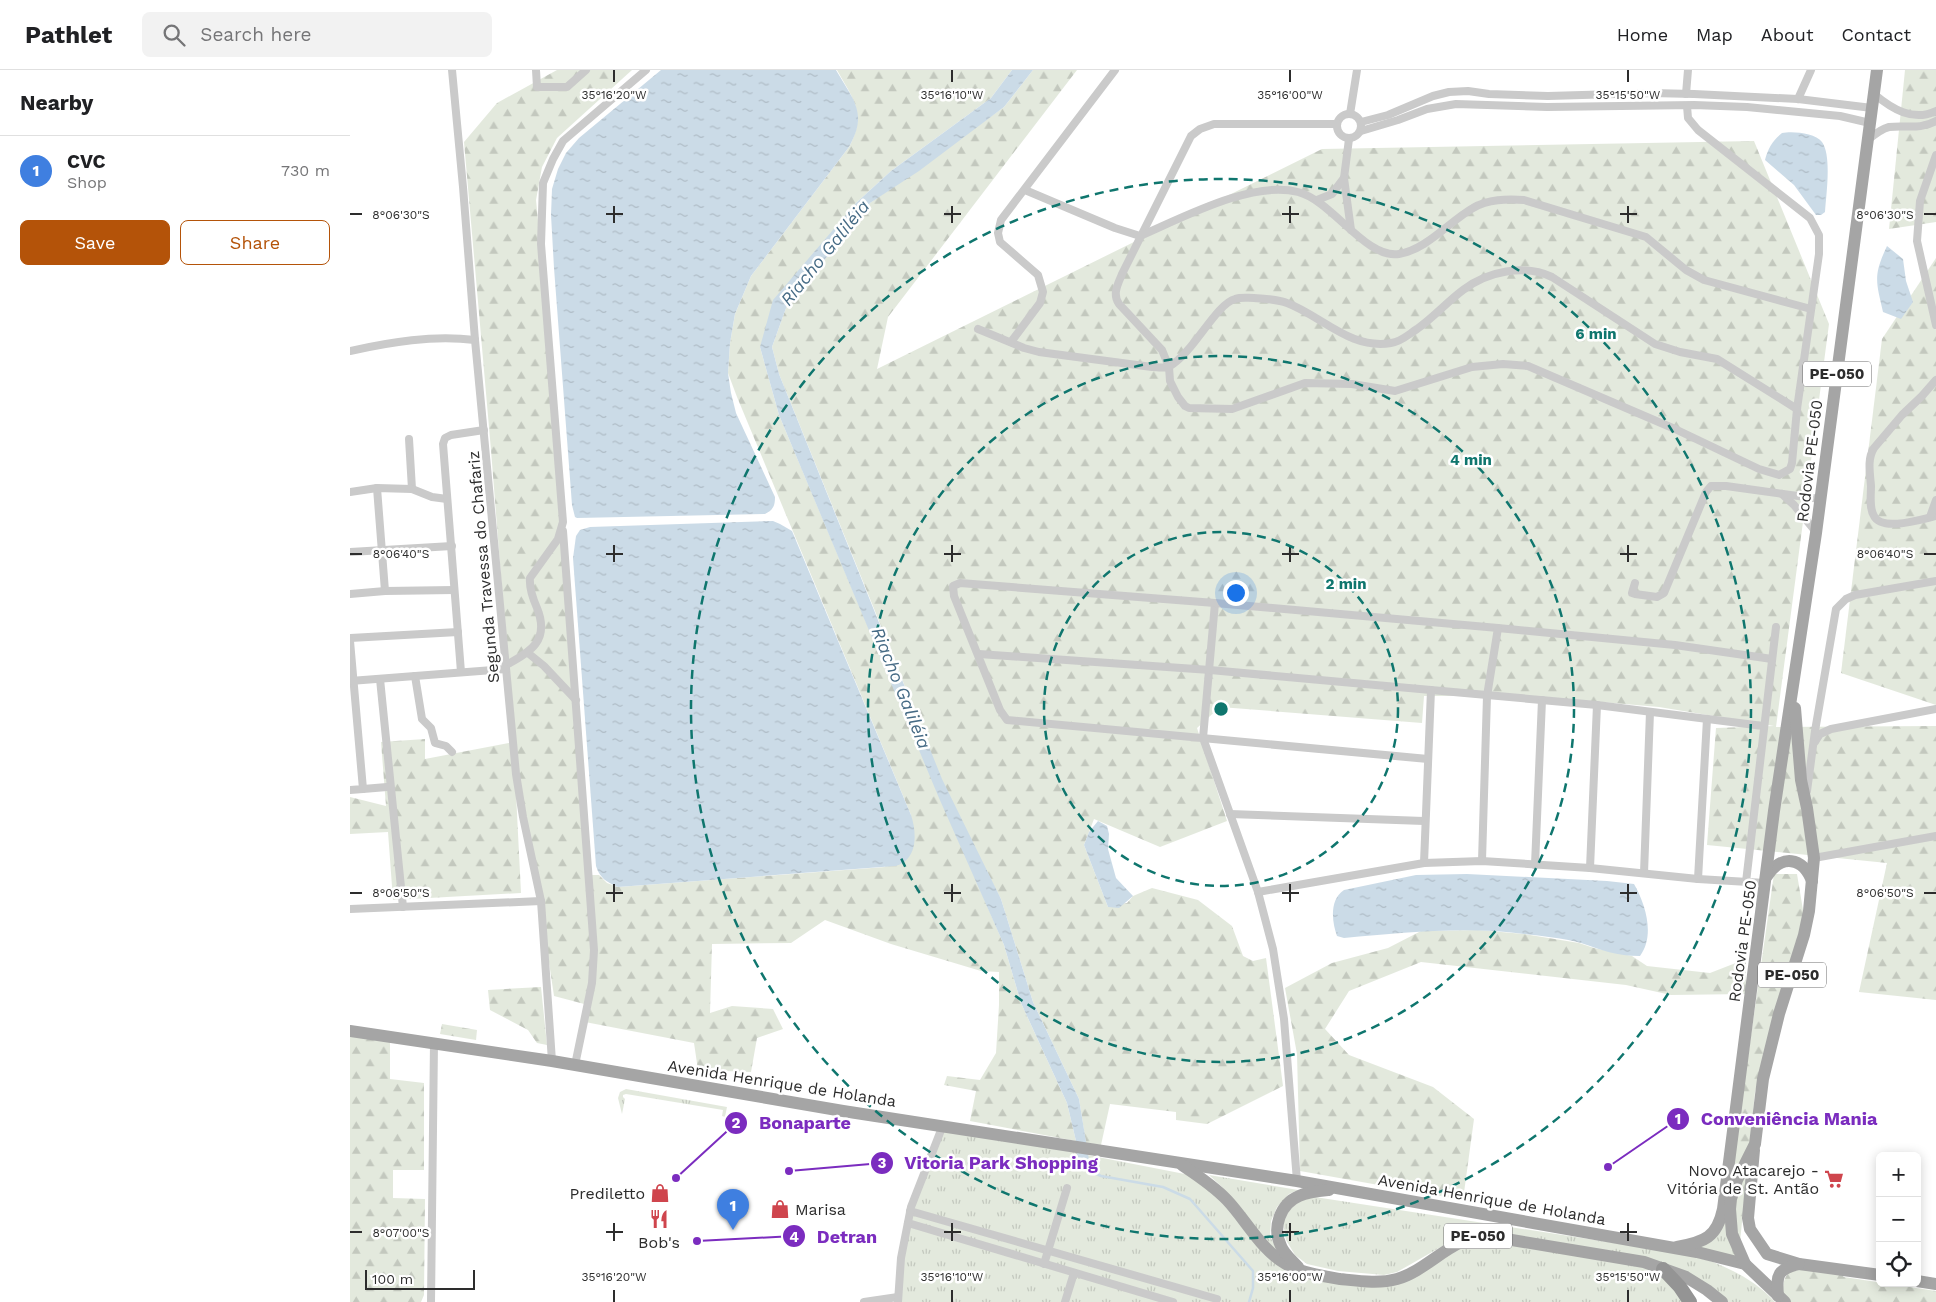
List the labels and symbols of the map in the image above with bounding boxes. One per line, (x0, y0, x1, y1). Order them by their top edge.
text: 35°16'20"W (581, 88, 647, 102)
text: 35°16'10"W (921, 88, 984, 102)
text: 35°16'00"W (1257, 88, 1323, 102)
text: 35°15'50"W (1596, 88, 1661, 102)
water label: Riacho Galiléia (776, 196, 874, 310)
text: 8°06'30"S (372, 208, 430, 222)
text: 8°06'30"S (1856, 208, 1914, 222)
text: 6 min (1575, 325, 1617, 343)
road number: PE-050 (1803, 362, 1871, 386)
street label: Rodovia PE-050 (1793, 399, 1826, 523)
street label: Segunda Travessa do Chafariz (464, 450, 503, 684)
text: 4 min (1450, 451, 1492, 469)
text: 8°06'40"S (373, 547, 429, 561)
text: 8°06'40"S (1857, 547, 1913, 561)
text: 2 min (1325, 575, 1367, 593)
your location (1223, 580, 1249, 606)
water label: Riacho Galiléia (867, 624, 935, 752)
centre of rings (1212, 700, 1230, 718)
street label: Rodovia PE-050 (1725, 879, 1760, 1003)
text: 8°06'50"S (372, 886, 430, 900)
text: 8°06'50"S (1856, 886, 1914, 900)
road number: PE-050 (1758, 962, 1826, 988)
street label: Avenida Henrique de Holanda (666, 1056, 897, 1111)
callout: Conveniência Mania (1665, 1102, 1887, 1135)
callout: Bonaparte (724, 1106, 861, 1139)
text: Conveniência Mania (1701, 1108, 1878, 1129)
text: 1 (1675, 1110, 1681, 1128)
text: Bonaparte (759, 1112, 851, 1133)
text: 2 (732, 1114, 741, 1132)
callout: Vitoria Park Shopping (869, 1146, 1108, 1179)
text: Vitoria Park Shopping (904, 1152, 1099, 1173)
text: 3 (878, 1154, 887, 1172)
place label: Novo Atacarejo - Vitória de St. Antão (1667, 1161, 1819, 1198)
supermarket icon: Novo Atacarejo - Vitória de St. Antão (1823, 1168, 1845, 1190)
street label: Avenida Henrique de Holanda (1377, 1170, 1607, 1229)
shop icon: Prediletto (649, 1182, 671, 1204)
place label: Prediletto (570, 1184, 645, 1203)
pin: 1 (717, 1189, 749, 1230)
shop icon: Marisa (769, 1198, 791, 1220)
place label: Marisa (795, 1200, 846, 1219)
restaurant icon: Bob's (648, 1208, 670, 1230)
callout: Detran (782, 1220, 887, 1253)
road number: PE-050 (1444, 1224, 1512, 1248)
text: 8°07'00"S (372, 1226, 430, 1240)
text: Detran (817, 1226, 877, 1247)
text: 4 (789, 1228, 799, 1246)
place label: Bob's (638, 1233, 680, 1252)
scale bar (365, 1267, 475, 1290)
text: 35°16'20"W (581, 1270, 647, 1284)
text: 35°16'10"W (921, 1270, 984, 1284)
text: 35°16'00"W (1257, 1270, 1323, 1284)
text: 35°15'50"W (1596, 1270, 1661, 1284)

